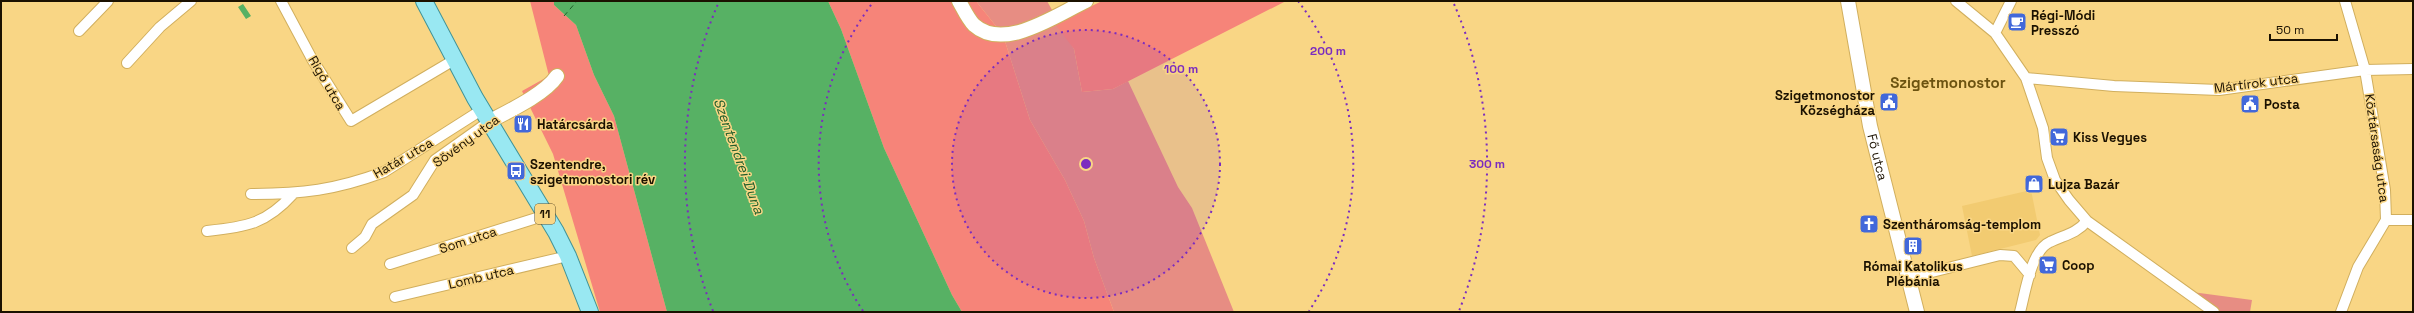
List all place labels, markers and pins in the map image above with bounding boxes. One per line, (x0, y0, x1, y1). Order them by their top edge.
place label: Régi-Módi Presszó (2031, 7, 2095, 39)
cafe icon: Régi-Módi Presszó (2006, 11, 2028, 33)
place label: Szigetmonostor Községháza (1775, 87, 1875, 119)
public building icon: Szigetmonostor Községháza (1878, 91, 1900, 113)
public building icon: Posta (2239, 93, 2261, 115)
place label: Posta (2264, 96, 2300, 113)
restaurant icon: Határcsárda (512, 113, 534, 135)
place label: Határcsárda (537, 116, 614, 133)
supermarket icon: Kiss Vegyes (2048, 126, 2070, 148)
place label: Kiss Vegyes (2073, 129, 2147, 146)
place label: Szentendre, szigetmonostori rév (530, 156, 655, 188)
centre of rings (1079, 157, 1093, 171)
bus stop icon: Szentendre, szigetmonostori rév (505, 160, 527, 182)
shop icon: Lujza Bazár (2023, 173, 2045, 195)
place label: Lujza Bazár (2048, 176, 2120, 193)
church icon: Szentháromság-templom (1858, 213, 1880, 235)
place label: Szentháromság-templom (1883, 216, 2041, 233)
building icon: Római Katolikus Plébánia (1902, 235, 1924, 257)
supermarket icon: Coop (2037, 254, 2059, 276)
place label: Coop (2062, 257, 2095, 274)
place label: Római Katolikus Plébánia (1863, 258, 1963, 290)

